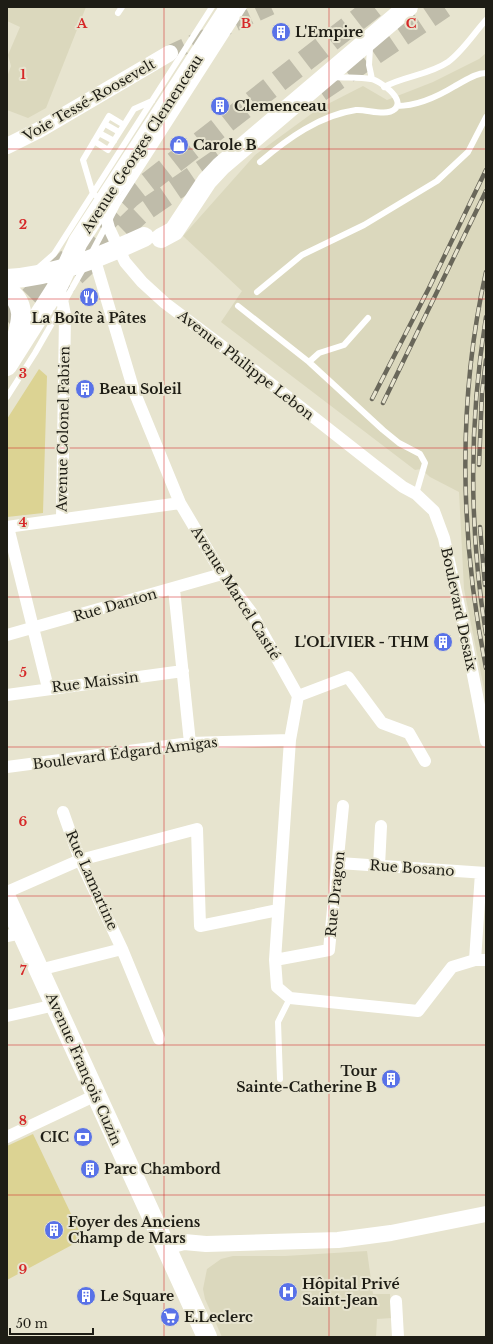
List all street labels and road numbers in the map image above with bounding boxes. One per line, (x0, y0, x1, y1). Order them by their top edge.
street label: Avenue Georges Clemenceau (77, 51, 207, 237)
street label: Voie Tessé-Roosevelt (19, 54, 159, 146)
street label: Avenue Philippe Lebon (174, 306, 318, 424)
street label: Avenue Colonel Fabien (53, 346, 73, 513)
street label: Avenue Marcel Castié (187, 522, 285, 663)
street label: Boulevard Desaix (437, 546, 481, 673)
street label: Rue Danton (71, 584, 159, 626)
street label: Rue Maissin (51, 668, 140, 696)
street label: Boulevard Édgard Amigas (32, 733, 218, 773)
street label: Rue Lamartine (62, 827, 122, 933)
street label: Rue Dragon (322, 850, 349, 938)
street label: Rue Bosano (369, 856, 455, 880)
street label: Avenue François Cuzin (42, 989, 126, 1148)

